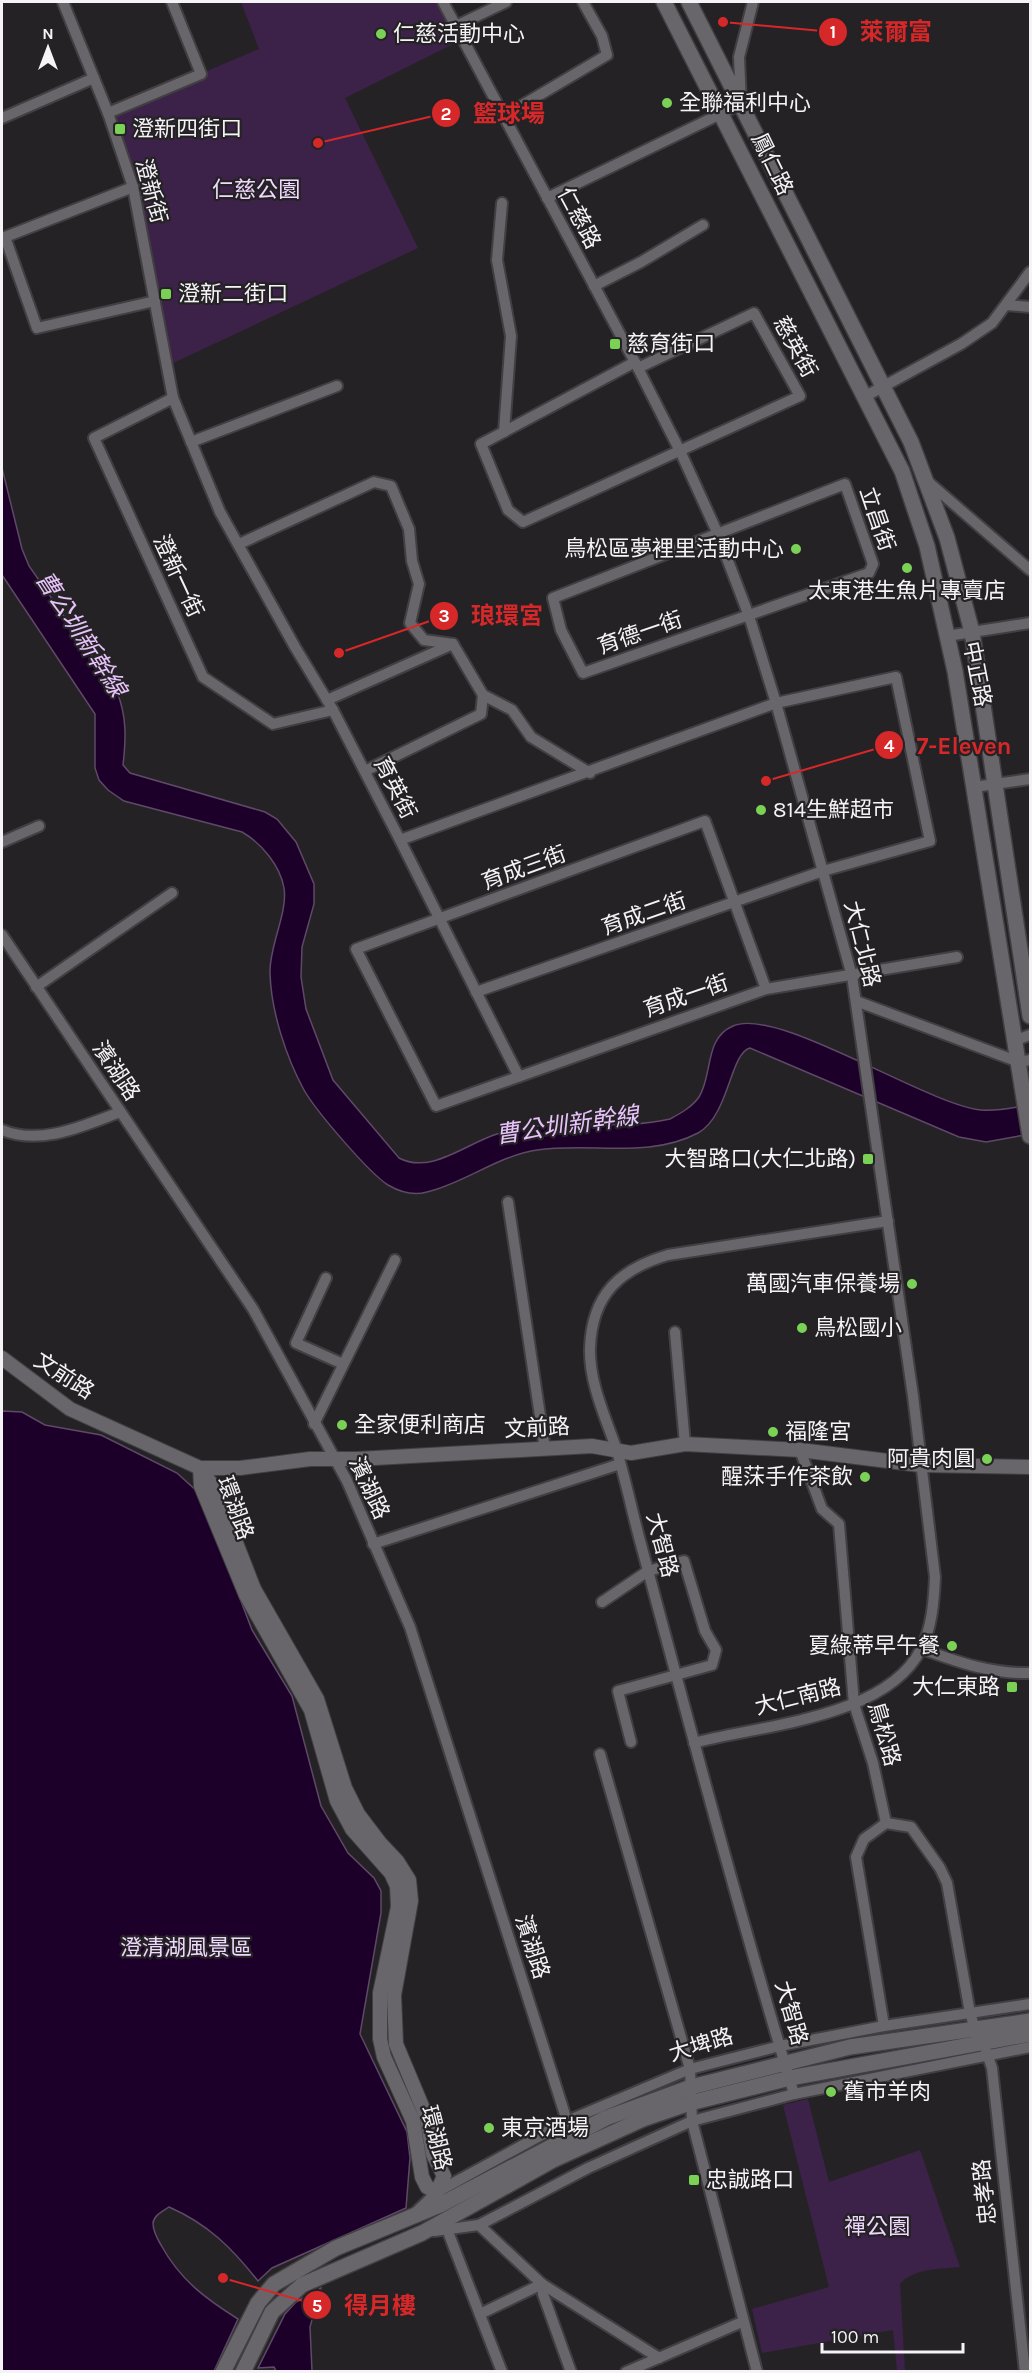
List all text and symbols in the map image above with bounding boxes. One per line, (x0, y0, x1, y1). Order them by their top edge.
callout: 萊爾富 (818, 11, 944, 53)
north arrow (18, 18, 78, 78)
text: 萊爾富 (860, 18, 932, 46)
place label: 仁慈活動中心 (393, 21, 525, 47)
text: 1 (830, 21, 836, 43)
text: N (42, 24, 54, 43)
marker: 仁慈活動中心 (374, 27, 388, 41)
place label: 全聯福利中心 (679, 90, 811, 116)
callout: 籃球場 (431, 92, 557, 134)
marker: 全聯福利中心 (660, 96, 674, 110)
text: 籃球場 (473, 100, 545, 128)
text: 2 (441, 103, 451, 125)
place label: 澄新四街口 (132, 116, 242, 142)
marker: 澄新四街口 (113, 122, 127, 136)
street label: 鳳仁路 (746, 129, 798, 199)
street label: 澄新街 (130, 156, 172, 226)
park label: 仁慈公園 (212, 177, 300, 203)
street label: 仁慈路 (552, 183, 606, 253)
place label: 澄新二街口 (178, 281, 288, 307)
marker: 澄新二街口 (159, 287, 173, 301)
street label: 慈英街 (768, 312, 822, 382)
place label: 慈育街口 (627, 331, 715, 357)
marker: 慈育街口 (608, 337, 622, 351)
street label: 立昌街 (854, 484, 900, 554)
street label: 澄新一街 (148, 531, 208, 621)
place label: 鳥松區夢裡里活動中心 (564, 536, 784, 562)
marker: 鳥松區夢裡里活動中心 (789, 542, 803, 556)
marker: 太東港生魚片專賣店 (900, 561, 914, 575)
water label: 曹公圳新幹線 (30, 566, 134, 705)
place label: 太東港生魚片專賣店 (808, 578, 1006, 604)
callout: 琅環宮 (429, 595, 555, 637)
text: 琅環宮 (471, 602, 543, 630)
text: 3 (438, 605, 450, 627)
street label: 育德一街 (594, 606, 686, 660)
street label: 中正路 (958, 639, 996, 709)
callout: 7-Eleven (874, 724, 1023, 766)
text: 7-Eleven (916, 732, 1012, 760)
text: 4 (884, 735, 895, 757)
street label: 育英街 (368, 753, 422, 823)
place label: 814生鮮超市 (773, 797, 894, 823)
marker: 814生鮮超市 (754, 803, 768, 817)
street label: 育成三街 (478, 841, 570, 895)
street label: 育成二街 (598, 887, 690, 941)
street label: 大仁北路 (839, 898, 885, 990)
street label: 育成一街 (640, 969, 732, 1023)
street label: 濱湖路 (87, 1036, 145, 1106)
water label: 曹公圳新幹線 (494, 1101, 643, 1149)
place label: 大智路口(大仁北路) (664, 1146, 856, 1172)
marker: 大智路口(大仁北路) (861, 1152, 875, 1166)
place label: 萬國汽車保養場 (746, 1271, 900, 1297)
marker: 萬國汽車保養場 (905, 1277, 919, 1291)
place label: 鳥松國小 (814, 1315, 902, 1341)
marker: 鳥松國小 (795, 1321, 809, 1335)
street label: 文前路 (29, 1347, 99, 1405)
place label: 全家便利商店 (354, 1412, 486, 1438)
street label: 文前路 (503, 1413, 571, 1443)
marker: 全家便利商店 (335, 1418, 349, 1432)
place label: 福隆宮 (785, 1419, 851, 1445)
marker: 福隆宮 (766, 1425, 780, 1439)
place label: 阿貴肉圓 (887, 1446, 975, 1472)
marker: 阿貴肉圓 (980, 1452, 994, 1466)
street label: 濱湖路 (343, 1453, 395, 1523)
place label: 醒莯手作茶飲 (721, 1464, 853, 1490)
marker: 醒莯手作茶飲 (858, 1470, 872, 1484)
street label: 環湖路 (211, 1473, 259, 1543)
street label: 大智路 (641, 1510, 683, 1580)
place label: 夏綠蒂早午餐 (808, 1633, 940, 1659)
marker: 夏綠蒂早午餐 (945, 1639, 959, 1653)
street label: 大仁南路 (752, 1674, 844, 1720)
place label: 大仁東路 (912, 1674, 1000, 1700)
marker: 大仁東路 (1005, 1680, 1019, 1694)
street label: 鳥松路 (862, 1699, 906, 1769)
street label: 濱湖路 (509, 1912, 555, 1982)
park label: 澄清湖風景區 (120, 1935, 252, 1961)
street label: 大智路 (769, 1978, 813, 2048)
street label: 大埤路 (666, 2023, 736, 2067)
place label: 舊市羊肉 (843, 2079, 931, 2105)
marker: 舊市羊肉 (824, 2085, 838, 2099)
street label: 環湖路 (415, 2103, 457, 2173)
place label: 東京酒場 (501, 2115, 589, 2141)
marker: 東京酒場 (482, 2121, 496, 2135)
street label: 忠孝路 (969, 2158, 1001, 2226)
place label: 忠誠路口 (706, 2167, 794, 2193)
marker: 忠誠路口 (687, 2173, 701, 2187)
park label: 禪公園 (844, 2214, 910, 2240)
callout: 得月樓 (302, 2284, 428, 2326)
text: 得月樓 (344, 2292, 416, 2320)
text: 5 (312, 2295, 322, 2317)
scale bar (822, 2316, 963, 2354)
text: 100 m (831, 2326, 879, 2348)

